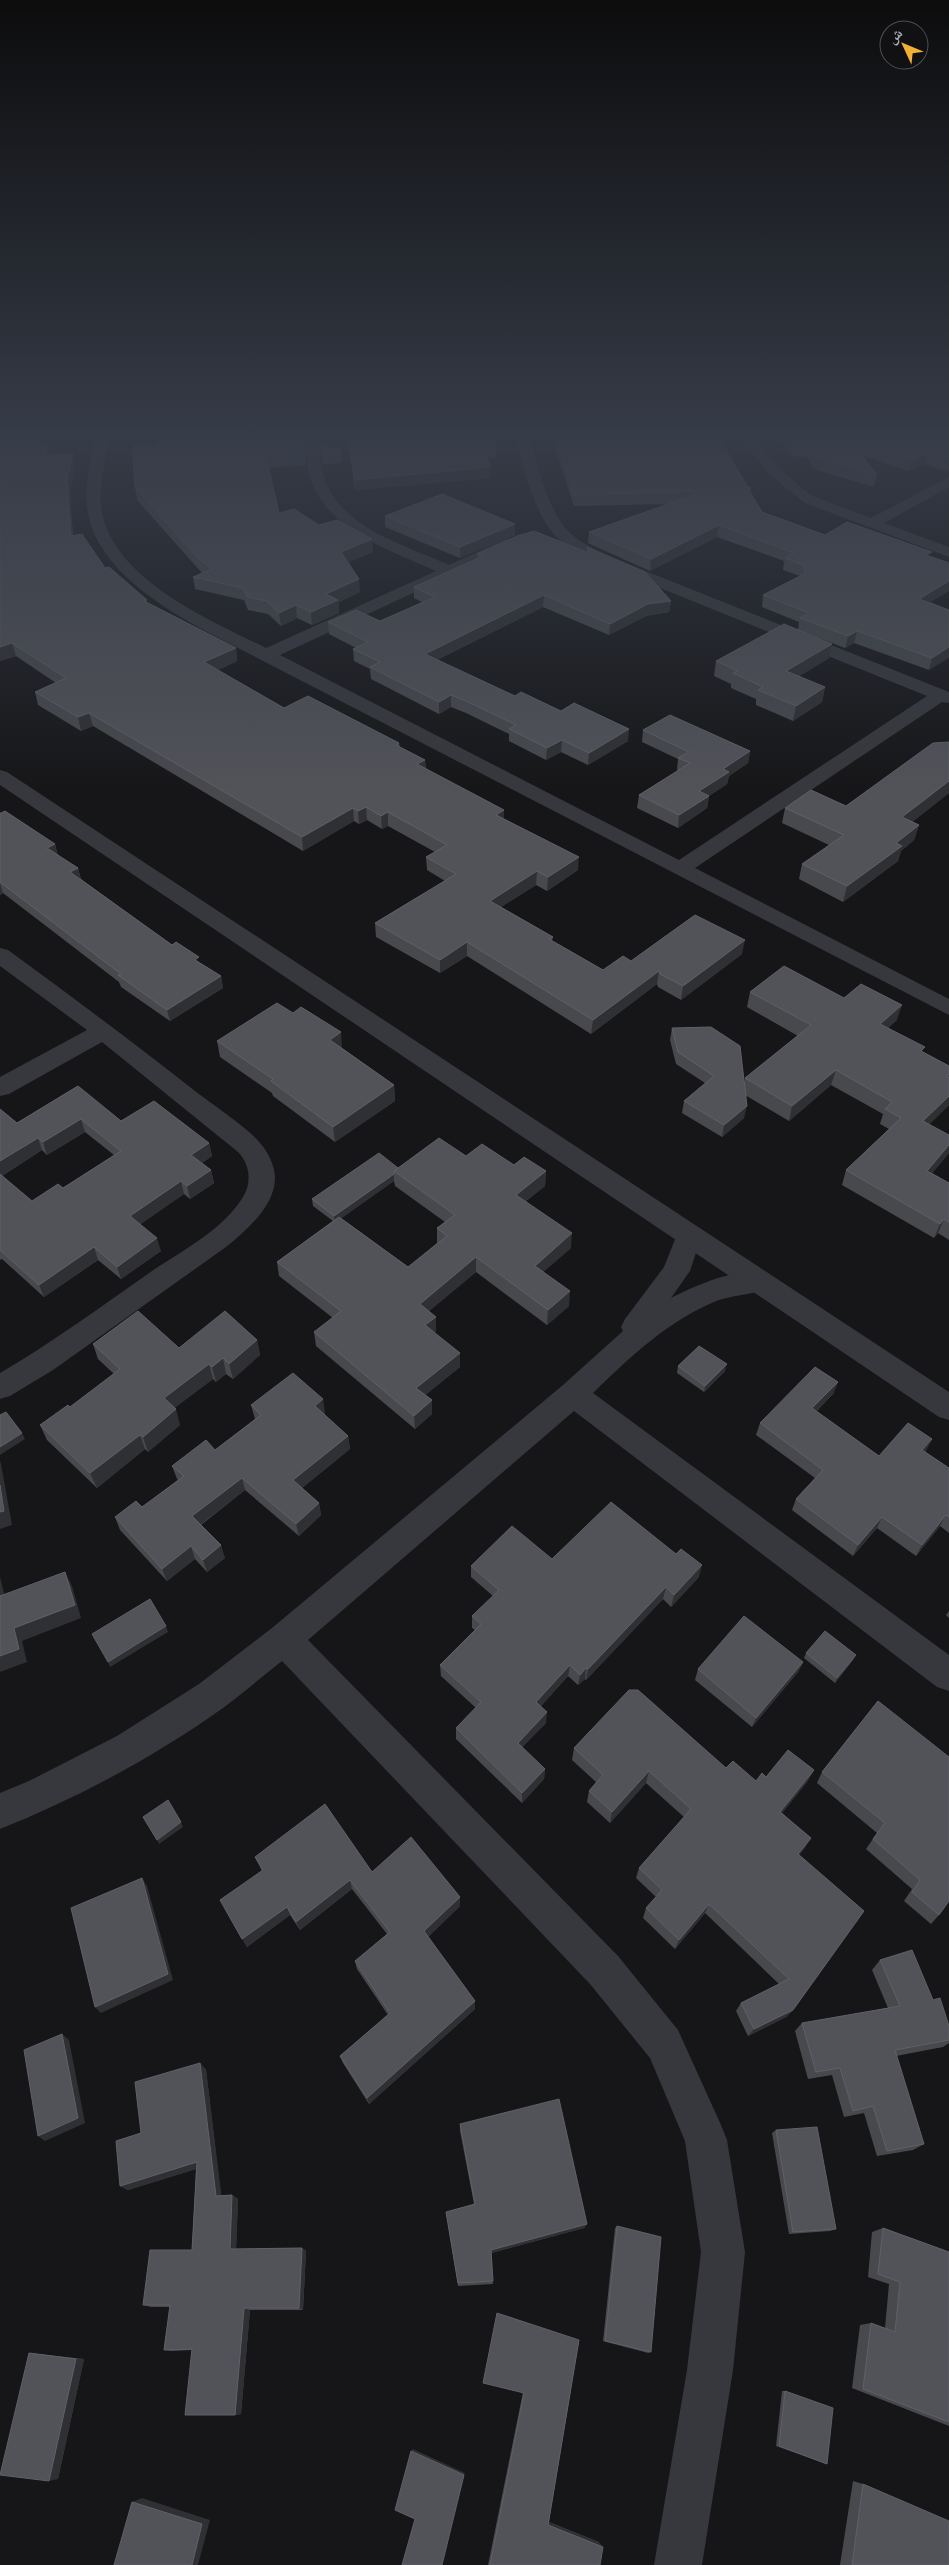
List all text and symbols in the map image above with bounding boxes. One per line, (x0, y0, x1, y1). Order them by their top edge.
north arrow (879, 20, 929, 70)
text: ش (885, 26, 906, 48)

